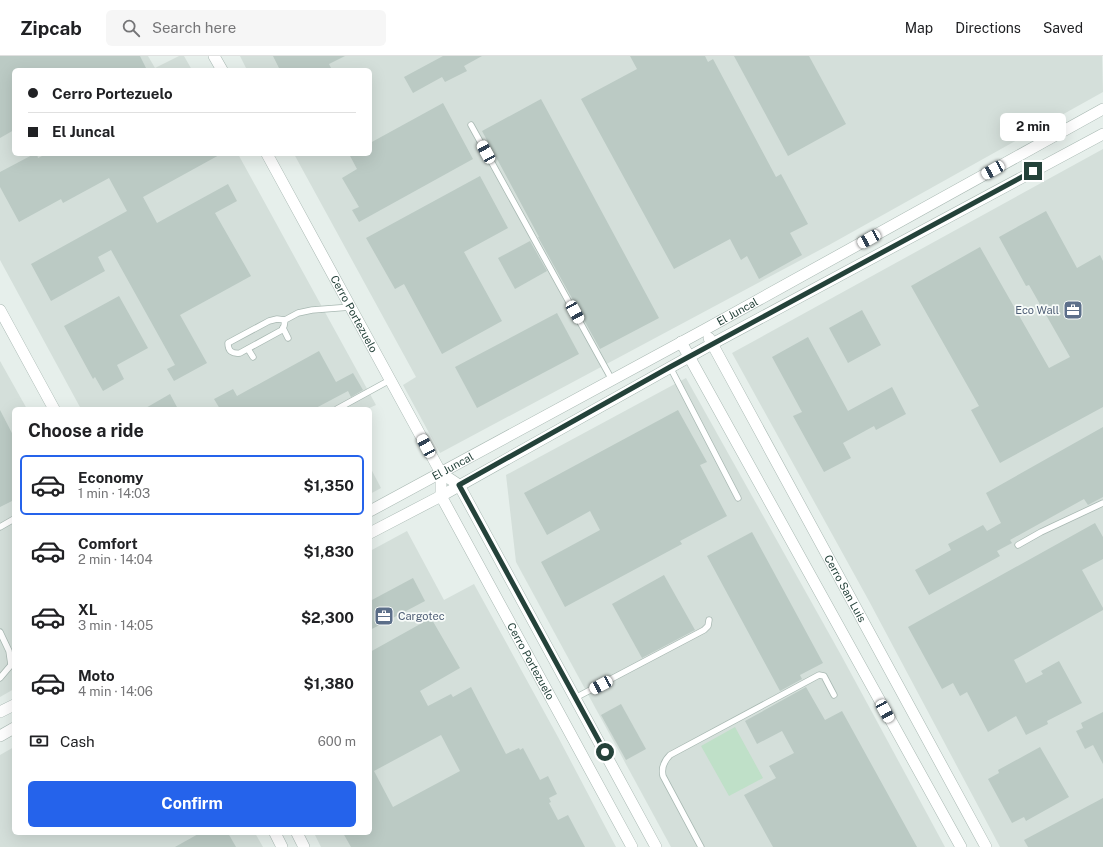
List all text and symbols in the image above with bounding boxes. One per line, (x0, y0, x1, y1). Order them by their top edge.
search box (106, 10, 386, 46)
text: Zipcab (20, 17, 82, 39)
icon: search (120, 17, 142, 39)
text: Search here (152, 19, 236, 36)
text: Map (905, 20, 933, 36)
text: Directions (955, 20, 1021, 36)
text: Saved (1043, 20, 1083, 36)
text: Cerro Portezuelo (52, 85, 173, 102)
callout: 2 min (1000, 113, 1066, 141)
text: 2 min (1016, 119, 1050, 134)
text: El Juncal (52, 123, 115, 140)
car (475, 139, 497, 165)
car (980, 159, 1006, 181)
route end (1024, 162, 1042, 180)
car (856, 228, 882, 250)
street label: Cerro Portezuelo (328, 273, 380, 354)
street label: El Juncal (715, 295, 760, 328)
car (564, 299, 586, 325)
office icon: Eco Wall (1062, 299, 1084, 321)
place label: Eco Wall (1015, 304, 1059, 316)
text: Choose a ride (28, 420, 144, 441)
car (415, 433, 437, 459)
street label: El Juncal (430, 450, 475, 482)
icon: car (30, 467, 66, 503)
text: Economy (78, 469, 143, 486)
text: $1,350 (303, 477, 354, 494)
text: 1 min · 14:03 (78, 486, 150, 501)
icon: car (30, 533, 66, 569)
text: Comfort (78, 535, 138, 552)
text: $1,830 (304, 543, 354, 560)
text: 2 min · 14:04 (78, 552, 153, 567)
street label: Cerro San Luis (822, 553, 869, 624)
icon: car (30, 599, 66, 635)
text: XL (78, 601, 97, 618)
office icon: Cargotec (373, 605, 395, 627)
text: $2,300 (301, 609, 354, 626)
place label: Cargotec (398, 610, 445, 622)
text: 3 min · 14:05 (78, 618, 153, 633)
street label: Cerro Portezuelo (505, 621, 557, 702)
icon: car (30, 665, 66, 701)
text: Moto (78, 667, 115, 684)
car (588, 674, 614, 696)
text: $1,380 (304, 675, 354, 692)
text: 4 min · 14:06 (78, 684, 153, 699)
car (874, 698, 896, 724)
icon: cash (28, 730, 50, 752)
text: Cash (60, 733, 95, 750)
text: 600 m (318, 734, 356, 749)
route start (596, 743, 614, 761)
button: Confirm (28, 781, 356, 827)

